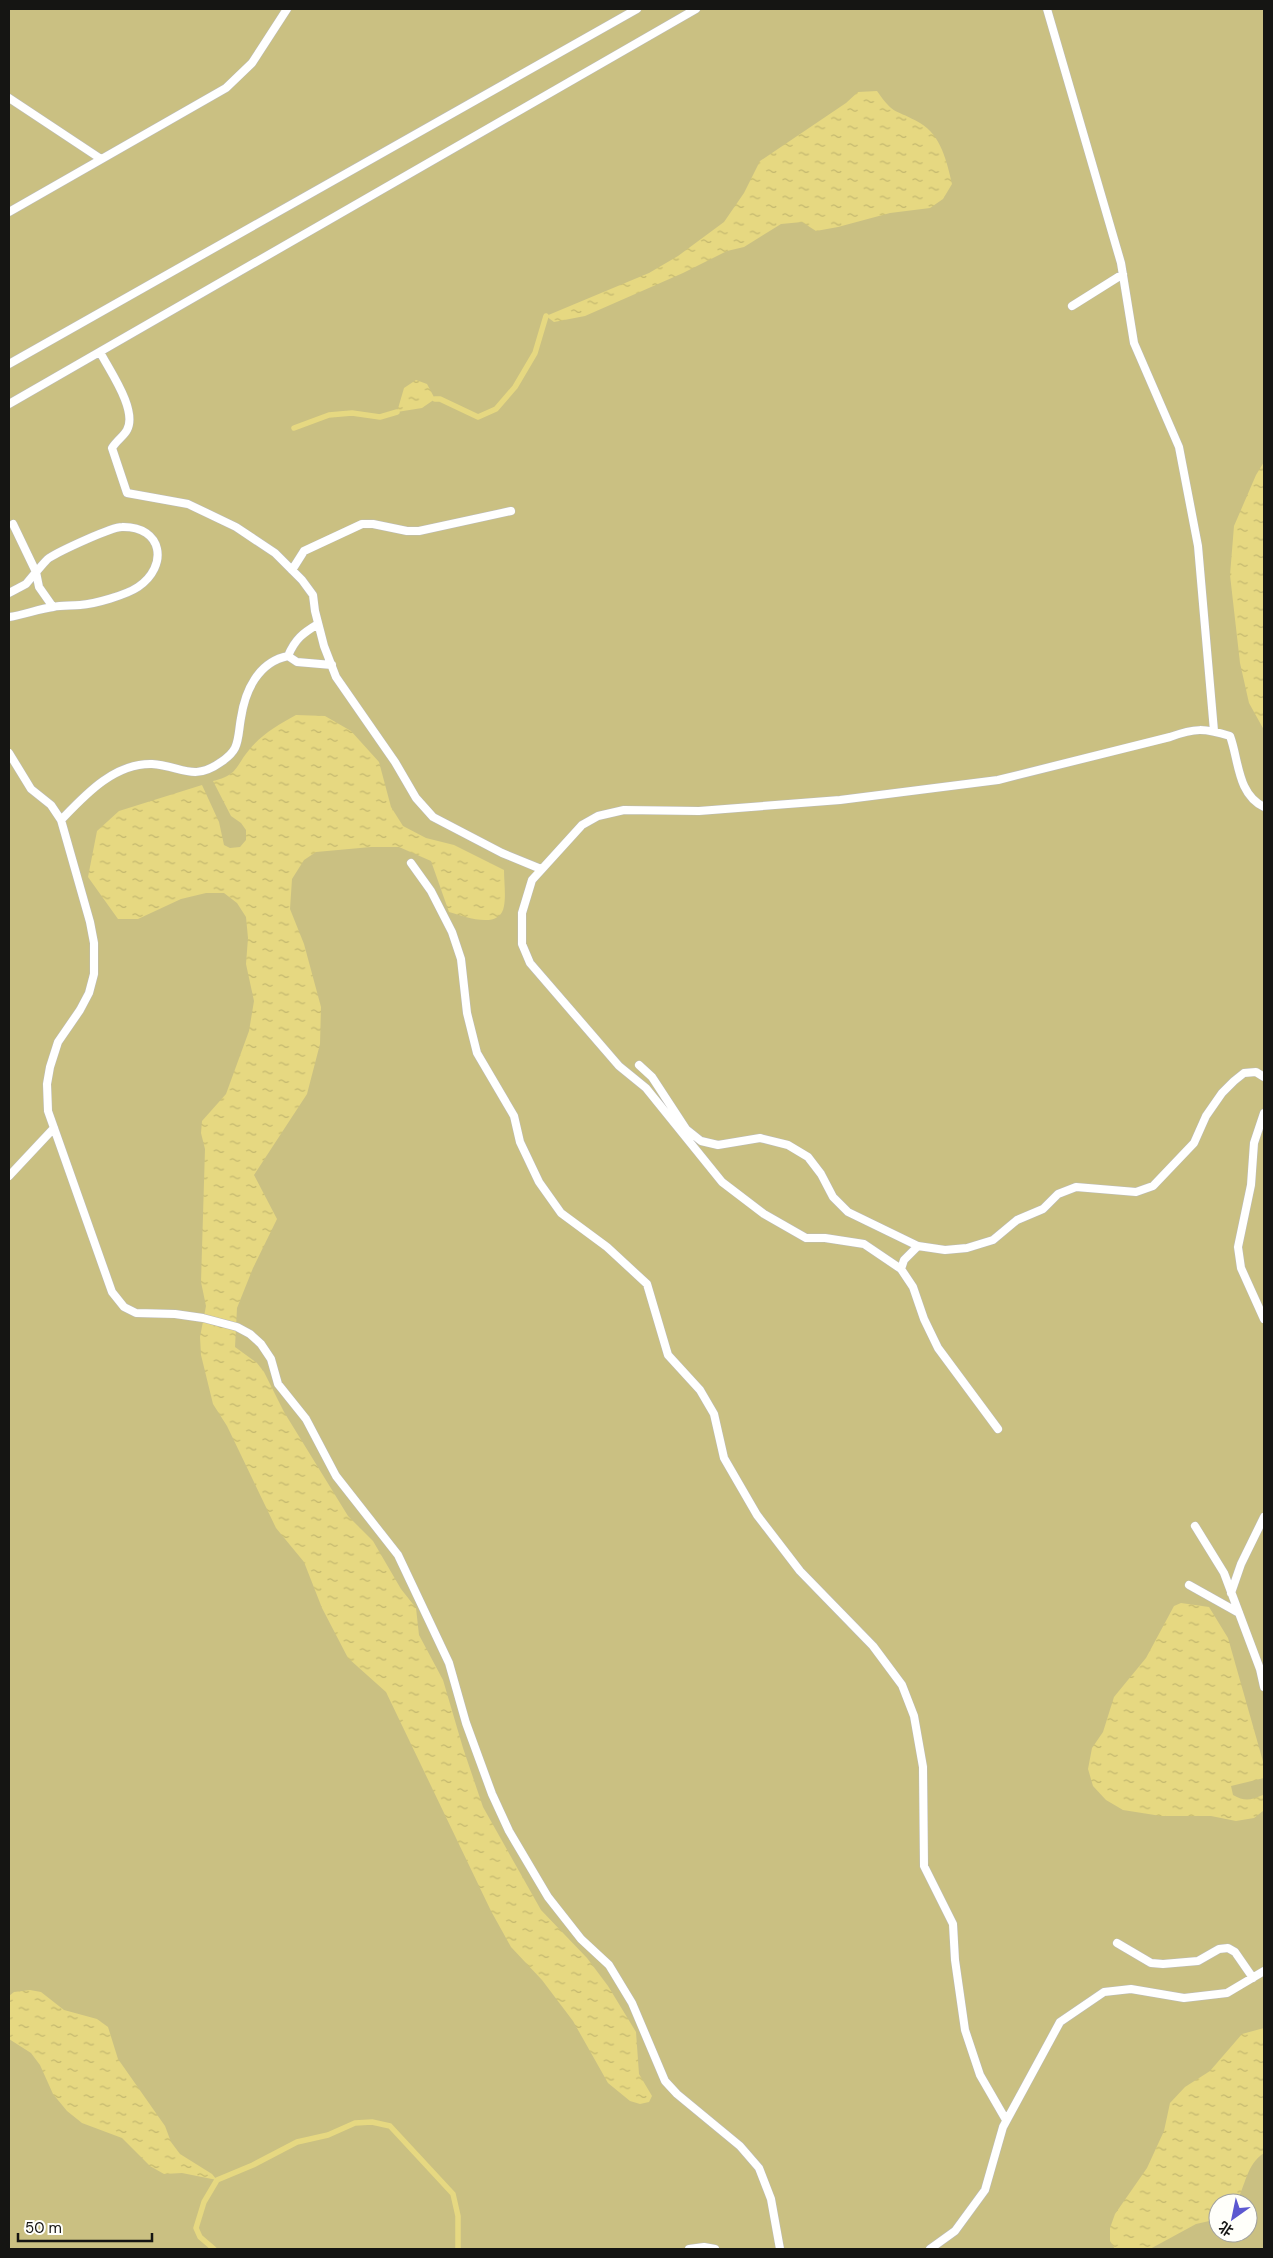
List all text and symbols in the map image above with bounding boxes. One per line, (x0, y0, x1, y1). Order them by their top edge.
north arrow (1208, 2193, 1258, 2243)
scale bar (18, 2210, 151, 2242)
text: 50 m (25, 2218, 62, 2238)
text: 北 (1215, 2218, 1237, 2240)

